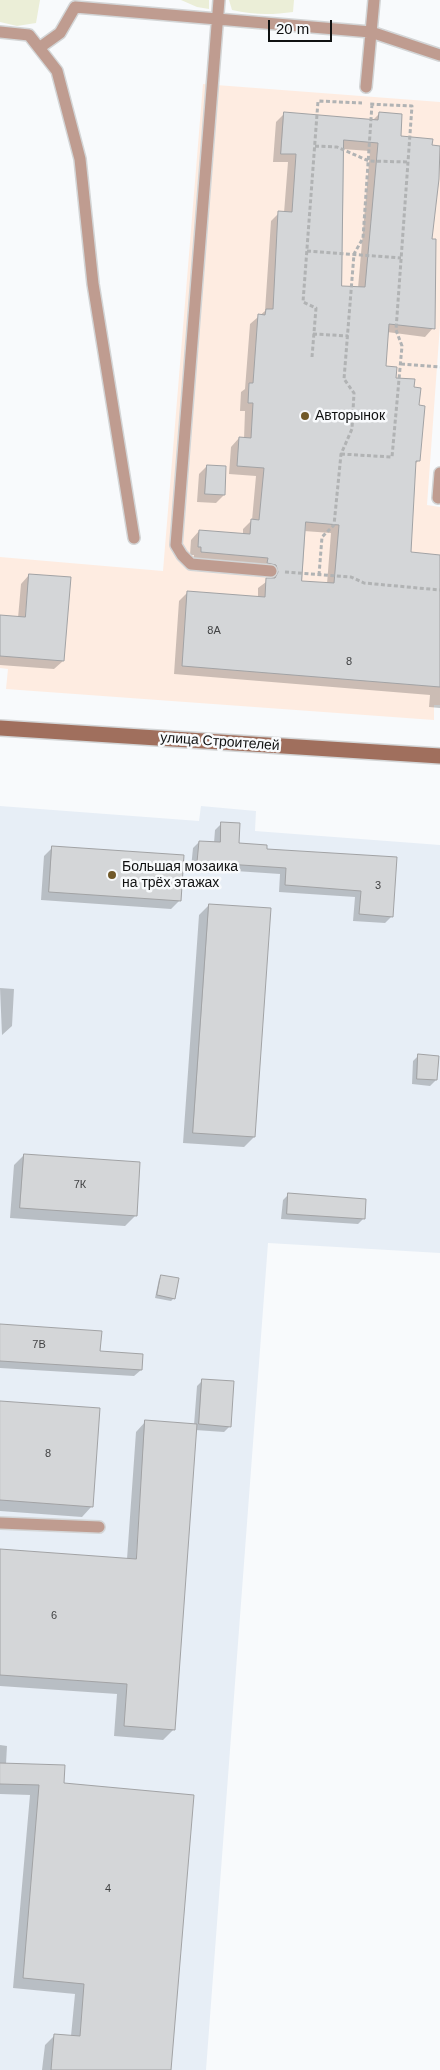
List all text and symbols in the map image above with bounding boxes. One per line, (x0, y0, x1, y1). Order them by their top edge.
scale bar (270, 10, 334, 42)
text: 20 m (276, 20, 309, 37)
place label: Авторынок (315, 408, 385, 424)
marker: Авторынок (299, 410, 311, 422)
house number: 8А (207, 624, 221, 638)
house number: 8 (346, 655, 352, 669)
street label: улица Строителей (160, 729, 280, 755)
place label: Большая мозаика на трёх этажах (122, 859, 238, 892)
marker: Большая мозаика на трёх этажах (106, 869, 118, 881)
house number: 3 (375, 879, 381, 893)
house number: 7К (74, 1178, 86, 1192)
house number: 7В (32, 1338, 46, 1352)
house number: 8 (45, 1447, 51, 1461)
house number: 6 (51, 1609, 57, 1623)
house number: 4 (105, 1882, 111, 1896)

